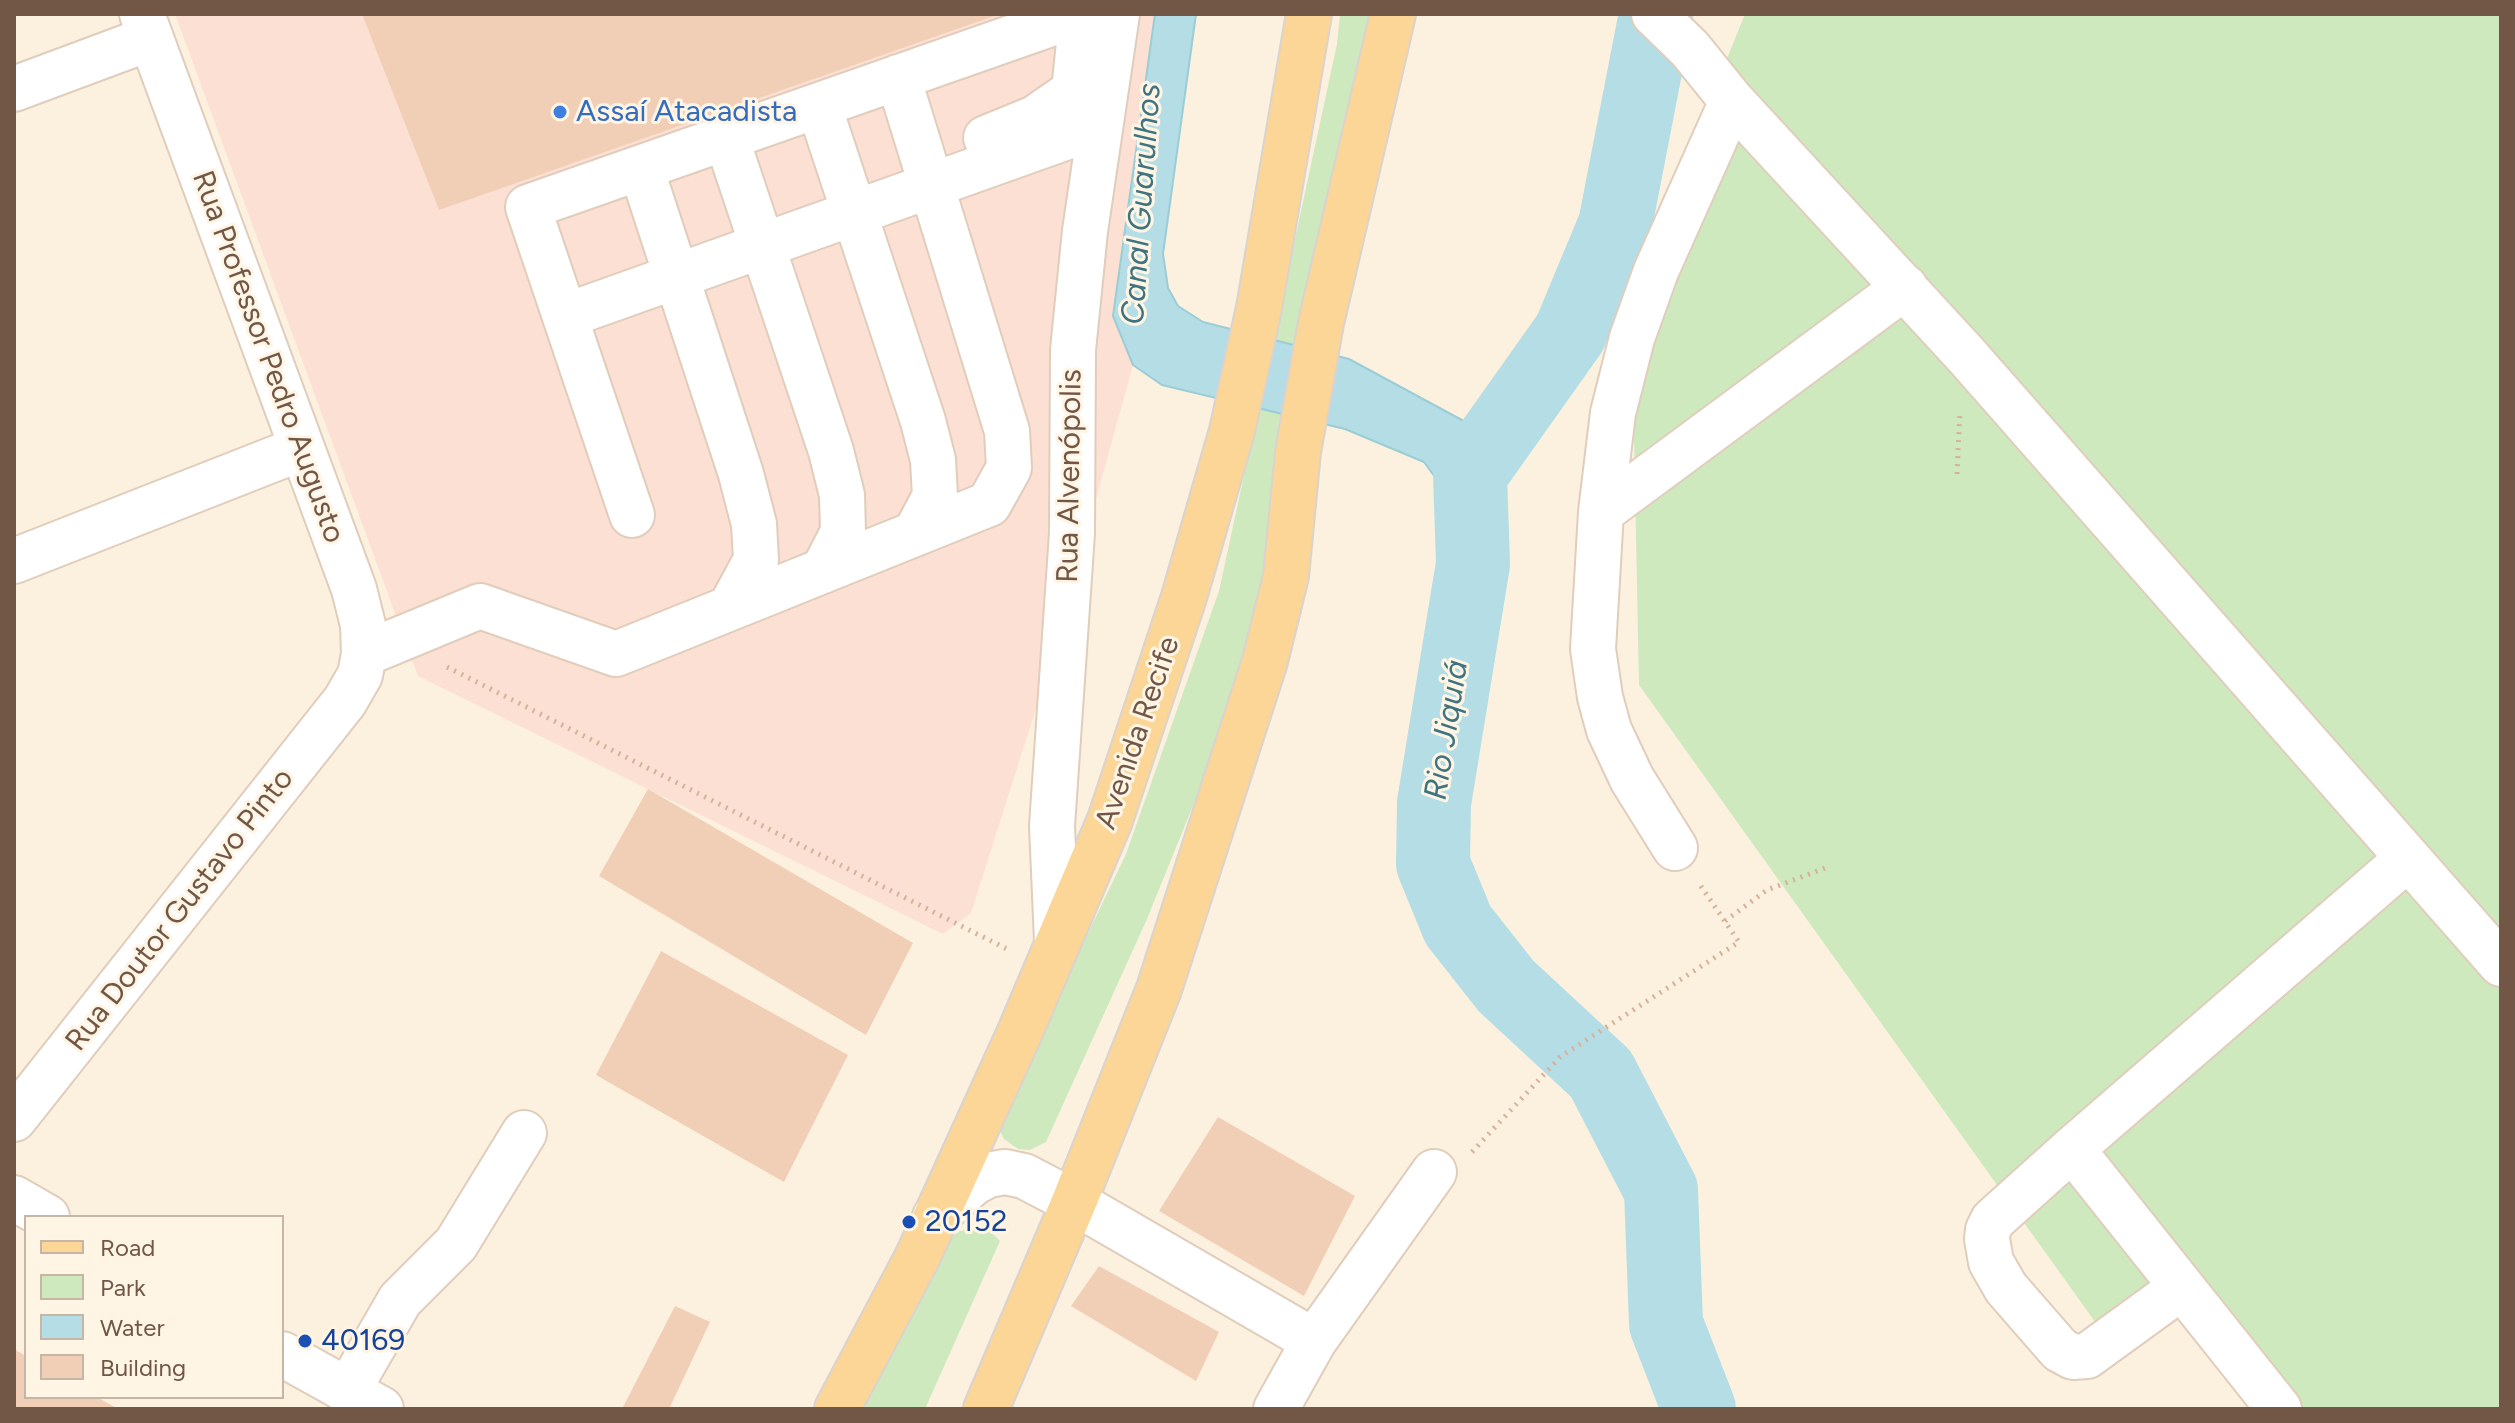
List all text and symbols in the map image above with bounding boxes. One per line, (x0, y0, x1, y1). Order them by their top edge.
water label: Canal Guarulhos (1114, 82, 1170, 326)
place label: Assaí Atacadista (576, 94, 797, 130)
marker: Assaí Atacadista (551, 103, 569, 121)
street label: Rua Professor Pedro Augusto (184, 166, 352, 548)
street label: Rua Alvenópolis (1050, 369, 1090, 583)
street label: Avenida Recife (1088, 632, 1188, 834)
water label: Rio Jiquiá (1417, 657, 1477, 803)
street label: Rua Doutor Gustavo Pinto (58, 761, 302, 1059)
place label: 20152 (925, 1204, 1007, 1240)
marker: 20152 (900, 1213, 918, 1231)
legend (24, 1215, 284, 1399)
text: Road (100, 1233, 155, 1262)
text: Park (100, 1273, 146, 1302)
text: Water (100, 1313, 165, 1342)
place label: 40169 (321, 1323, 405, 1359)
marker: 40169 (296, 1332, 314, 1350)
text: Building (100, 1353, 186, 1382)

